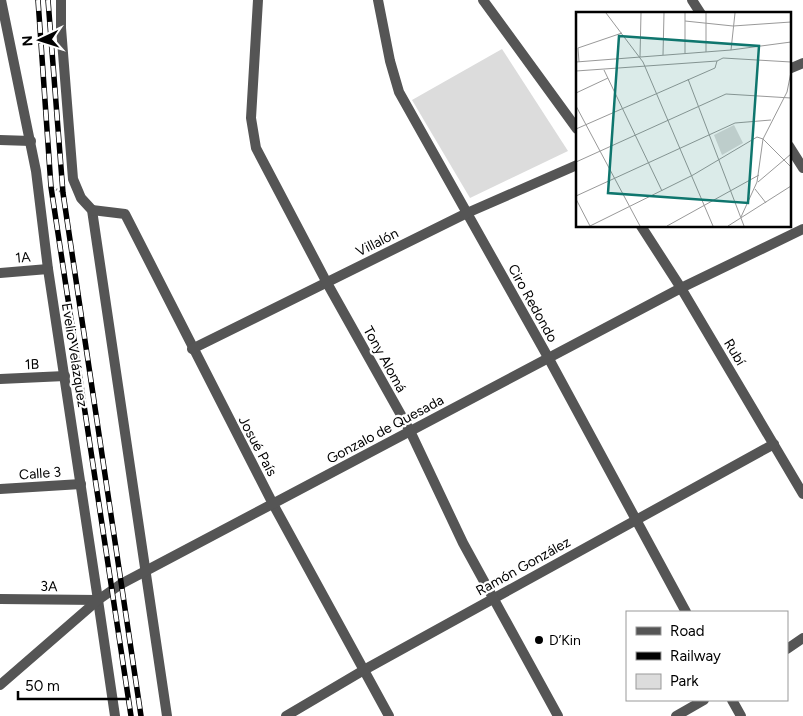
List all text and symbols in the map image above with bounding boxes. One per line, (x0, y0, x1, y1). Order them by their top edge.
inset map (576, 12, 790, 228)
north arrow (15, 15, 65, 65)
text: N (19, 35, 36, 47)
street label: Villalón (353, 225, 401, 260)
street label: 1A (15, 248, 32, 267)
street label: Ciro Redondo (504, 261, 561, 345)
street label: Evelio Velázquez (58, 302, 91, 409)
street label: Tony Alomá (359, 323, 410, 395)
street label: Rubí (720, 336, 749, 369)
street label: 1B (25, 356, 39, 373)
street label: Gonzalo de Quesada (324, 391, 447, 467)
street label: Josué País (235, 413, 280, 479)
street label: Calle 3 (18, 464, 62, 483)
street label: Ramón González (473, 533, 574, 599)
street label: 3A (40, 578, 58, 595)
legend (626, 611, 788, 701)
text: Road (670, 622, 705, 640)
place label: D’Kin (549, 632, 581, 649)
marker: D’Kin (533, 634, 545, 646)
text: Railway (670, 647, 721, 665)
scale bar (18, 668, 128, 700)
text: Park (670, 672, 699, 690)
text: 50 m (25, 677, 60, 695)

